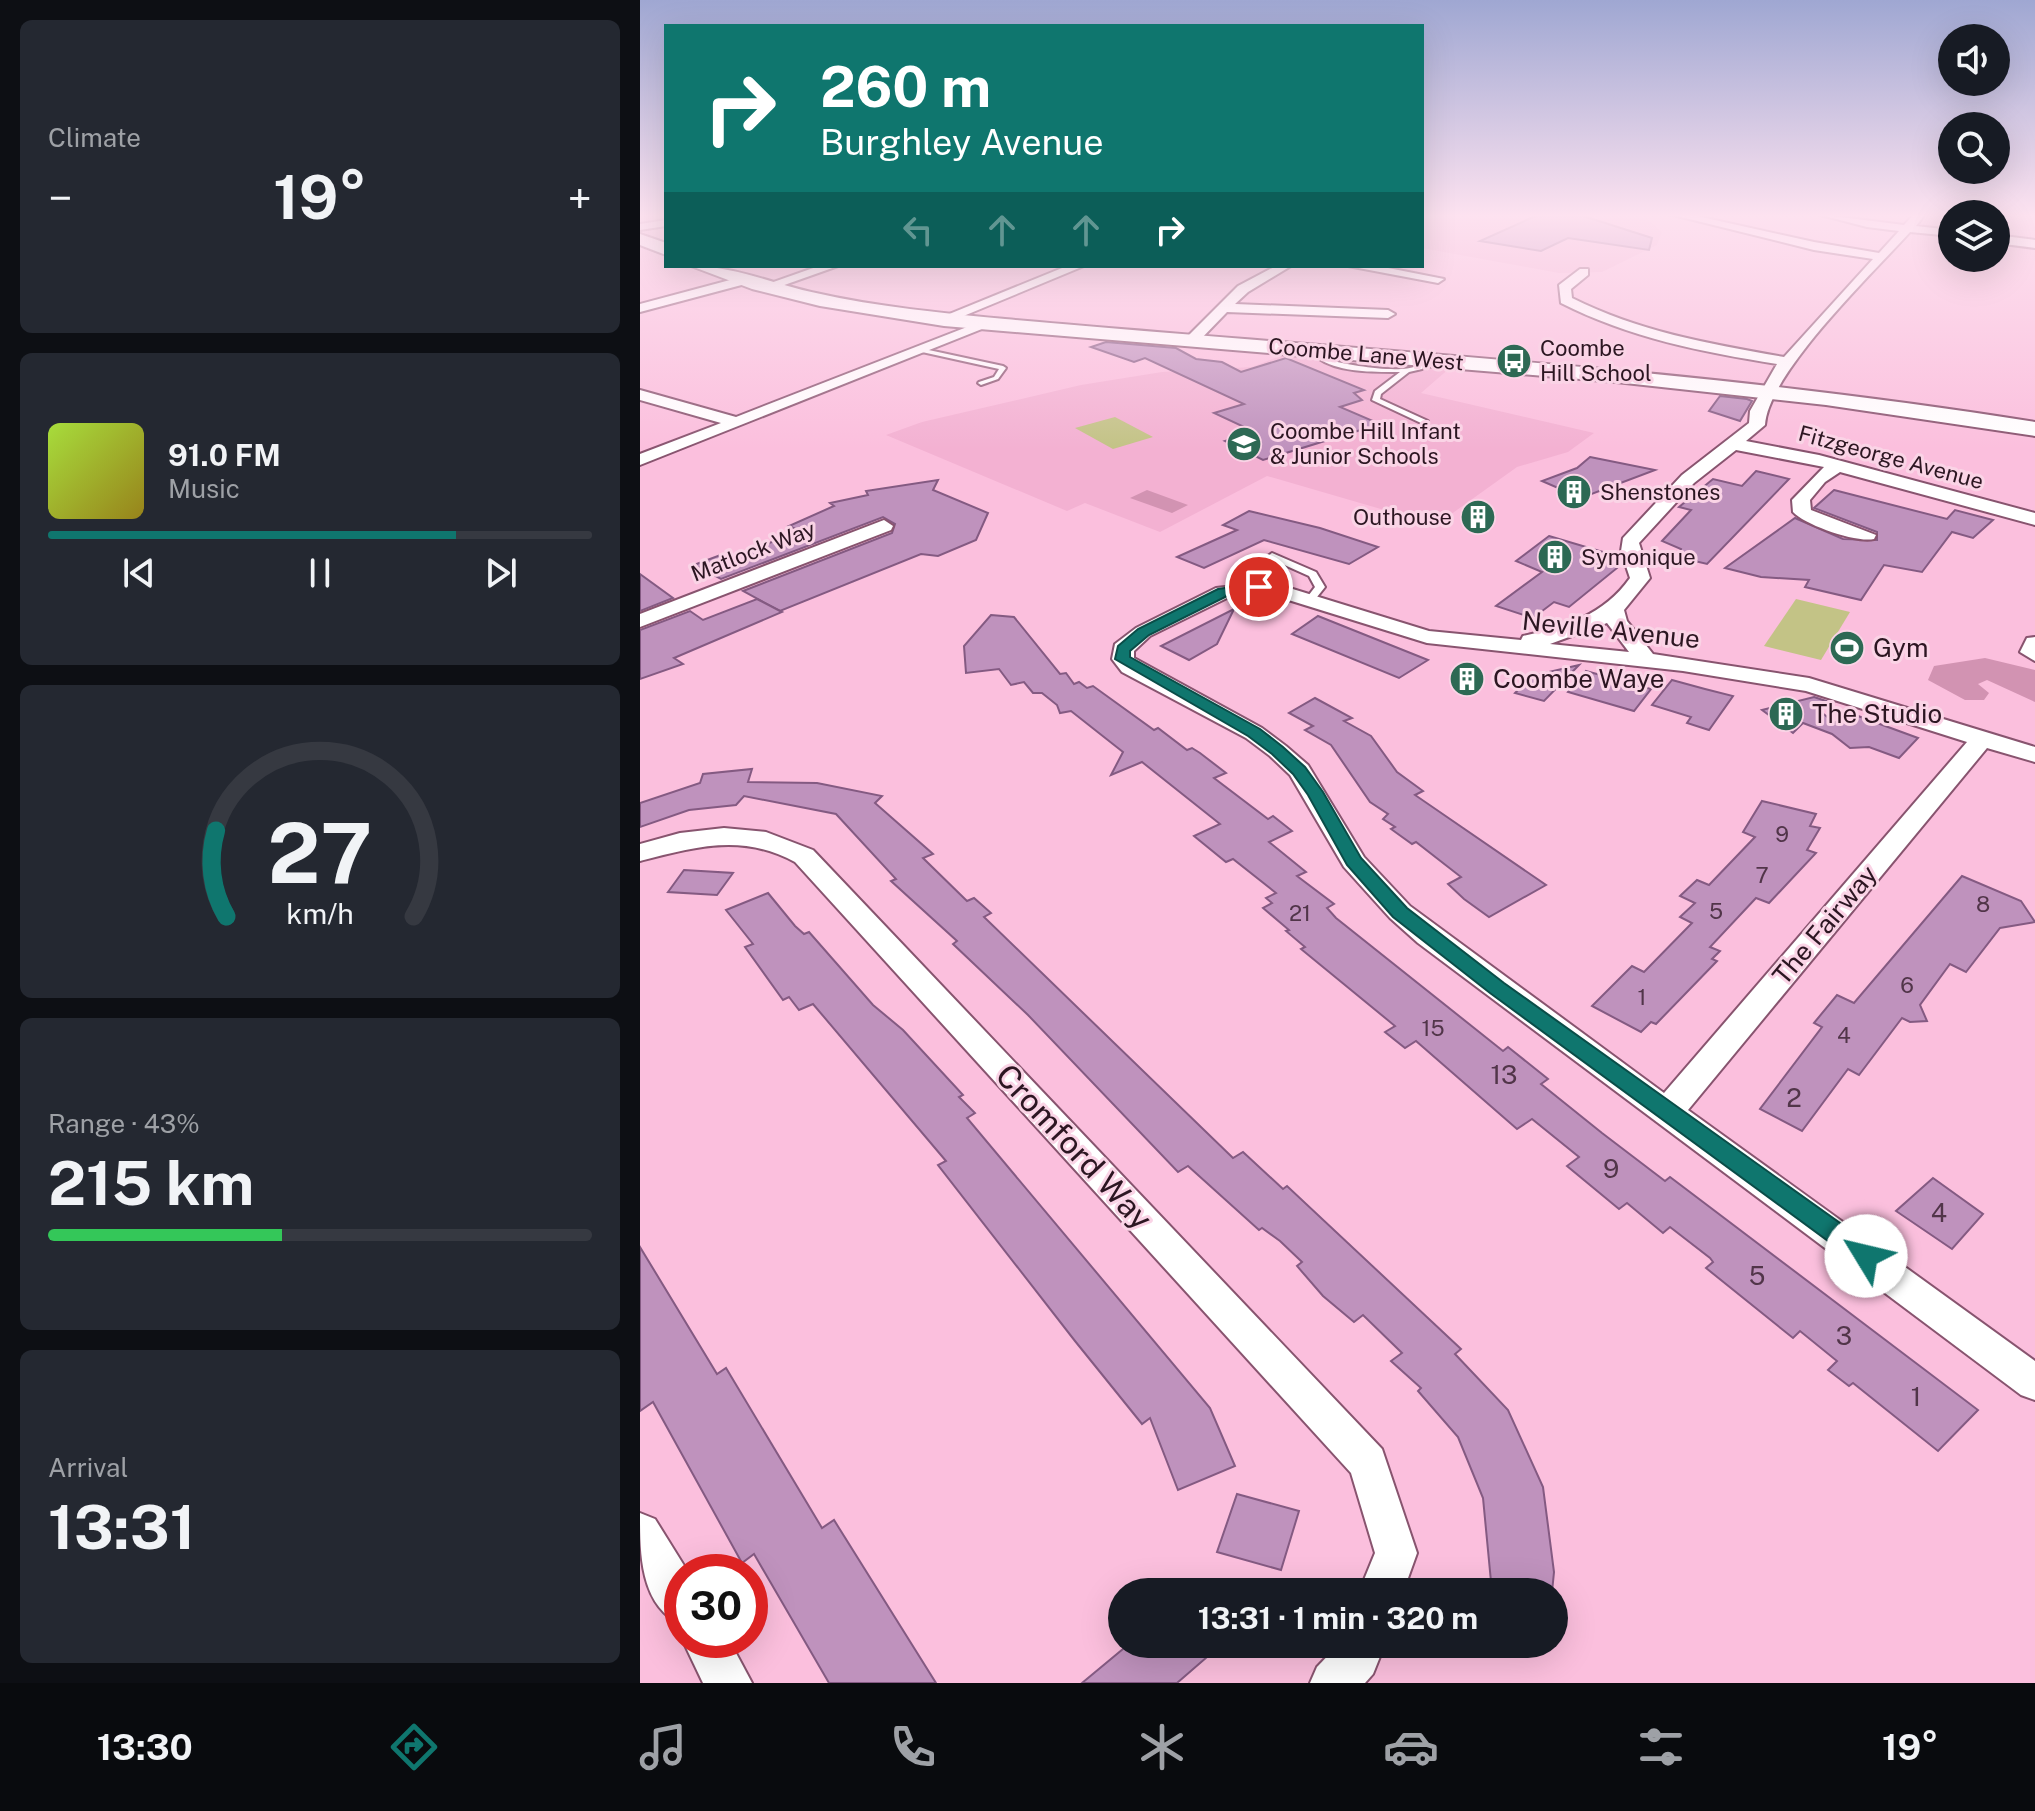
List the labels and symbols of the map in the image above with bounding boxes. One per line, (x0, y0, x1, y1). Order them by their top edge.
street label: Coombe Lane West (1267, 333, 1465, 375)
place label: Coombe Hill School (1540, 335, 1652, 386)
bus stop icon: Coombe Hill School (1495, 342, 1533, 380)
place label: Coombe Hill Infant & Junior Schools (1270, 418, 1461, 469)
street label: Fitzgeorge Avenue (1796, 420, 1986, 494)
school or university icon: Coombe Hill Infant & Junior Schools (1225, 425, 1263, 463)
building icon: Shenstones (1555, 473, 1593, 511)
place label: Shenstones (1600, 479, 1720, 505)
building icon: Outhouse (1459, 498, 1497, 536)
place label: Outhouse (1353, 504, 1452, 530)
street label: Matlock Way (687, 515, 819, 587)
building icon: Symonique (1536, 538, 1574, 576)
place label: Symonique (1581, 544, 1696, 570)
pin (1225, 553, 1293, 621)
street label: Neville Avenue (1521, 605, 1701, 654)
sports icon: Gym (1828, 629, 1866, 667)
place label: Gym (1873, 632, 1928, 663)
building icon: Coombe Waye (1448, 660, 1486, 698)
place label: Coombe Waye (1493, 663, 1665, 694)
building icon: The Studio (1767, 695, 1805, 733)
place label: The Studio (1812, 698, 1942, 729)
house number: 9 (1775, 821, 1789, 847)
street label: The Fairway (1766, 859, 1883, 990)
house number: 7 (1755, 862, 1769, 888)
house number: 8 (1976, 891, 1990, 917)
house number: 5 (1709, 898, 1723, 924)
house number: 21 (1289, 900, 1311, 926)
house number: 6 (1900, 972, 1914, 998)
house number: 1 (1638, 984, 1646, 1010)
house number: 15 (1421, 1015, 1445, 1041)
house number: 4 (1837, 1022, 1851, 1048)
street label: Cromford Way (989, 1057, 1160, 1237)
house number: 13 (1491, 1059, 1517, 1090)
house number: 2 (1786, 1082, 1802, 1113)
house number: 9 (1603, 1153, 1619, 1184)
house number: 4 (1931, 1197, 1947, 1228)
position arrow (1824, 1214, 1908, 1298)
house number: 5 (1749, 1260, 1765, 1291)
house number: 3 (1836, 1320, 1852, 1351)
house number: 1 (1911, 1381, 1921, 1412)
speed limit sign: 30 (664, 1554, 768, 1658)

